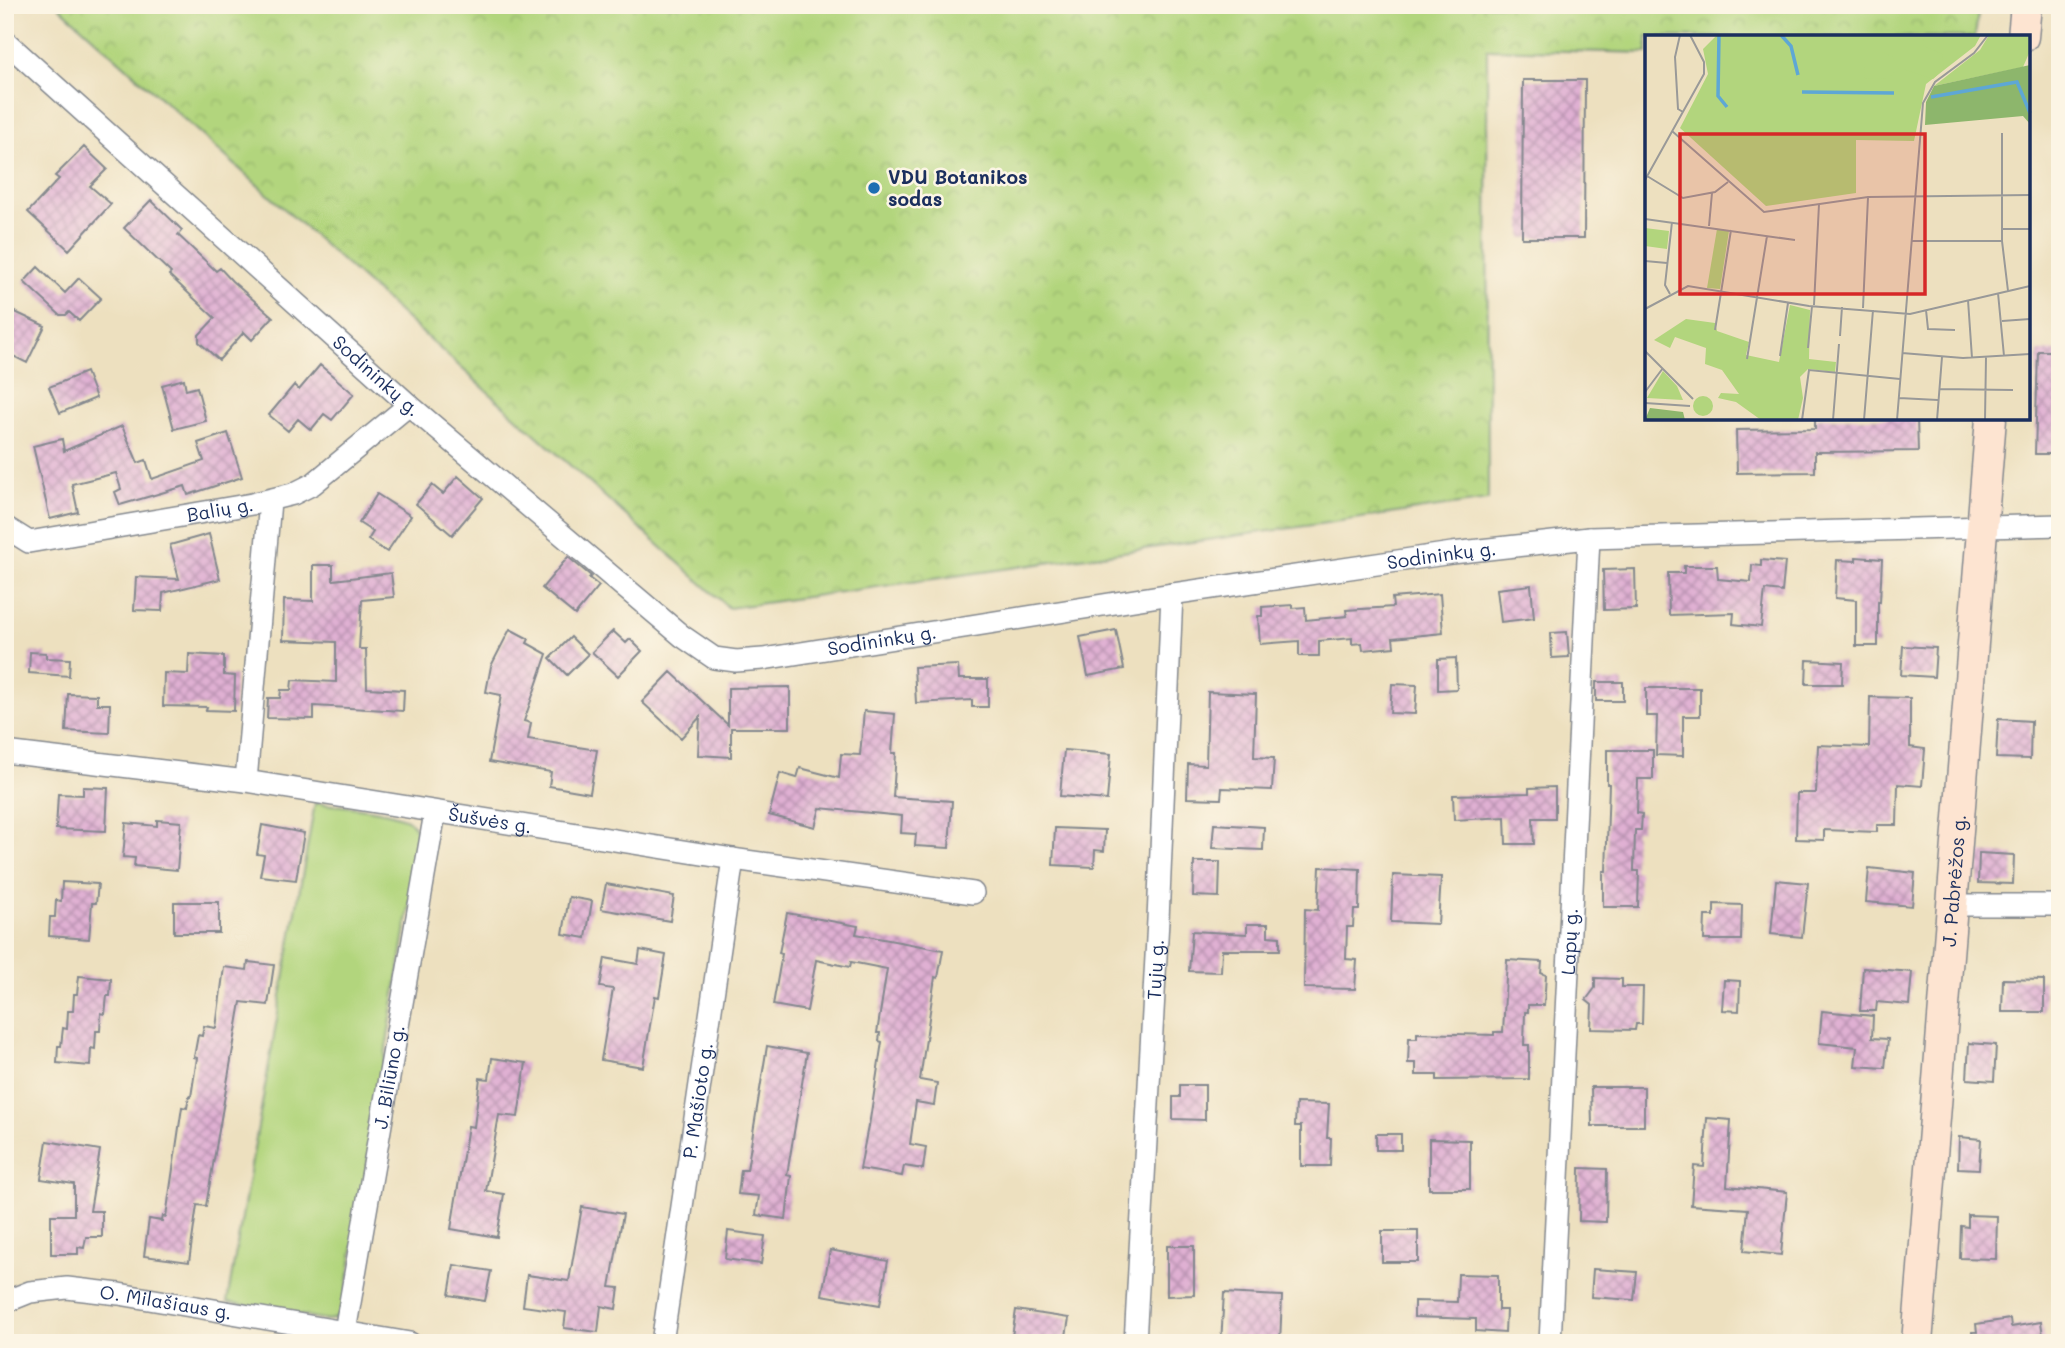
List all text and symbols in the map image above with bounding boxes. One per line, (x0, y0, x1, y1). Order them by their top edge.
inset map (1645, 35, 2030, 420)
place label: VDU Botanikos sodas (888, 164, 1028, 211)
marker: VDU Botanikos sodas (866, 180, 882, 196)
street label: Sodininkų g. (328, 329, 426, 421)
street label: Balių g. (185, 491, 255, 527)
street label: Sodininkų g. (1385, 535, 1497, 574)
street label: Sodininkų g. (826, 619, 938, 661)
street label: Šušvės g. (447, 801, 534, 839)
street label: J. Pabrėžos g. (1936, 813, 1971, 948)
street label: Lapų g. (1555, 908, 1583, 975)
street label: Tujų g. (1141, 939, 1169, 1000)
street label: J. Biliūno g. (367, 1023, 410, 1131)
street label: P. Mašioto g. (676, 1041, 718, 1160)
street label: O. Milašiaus g. (98, 1279, 234, 1325)

